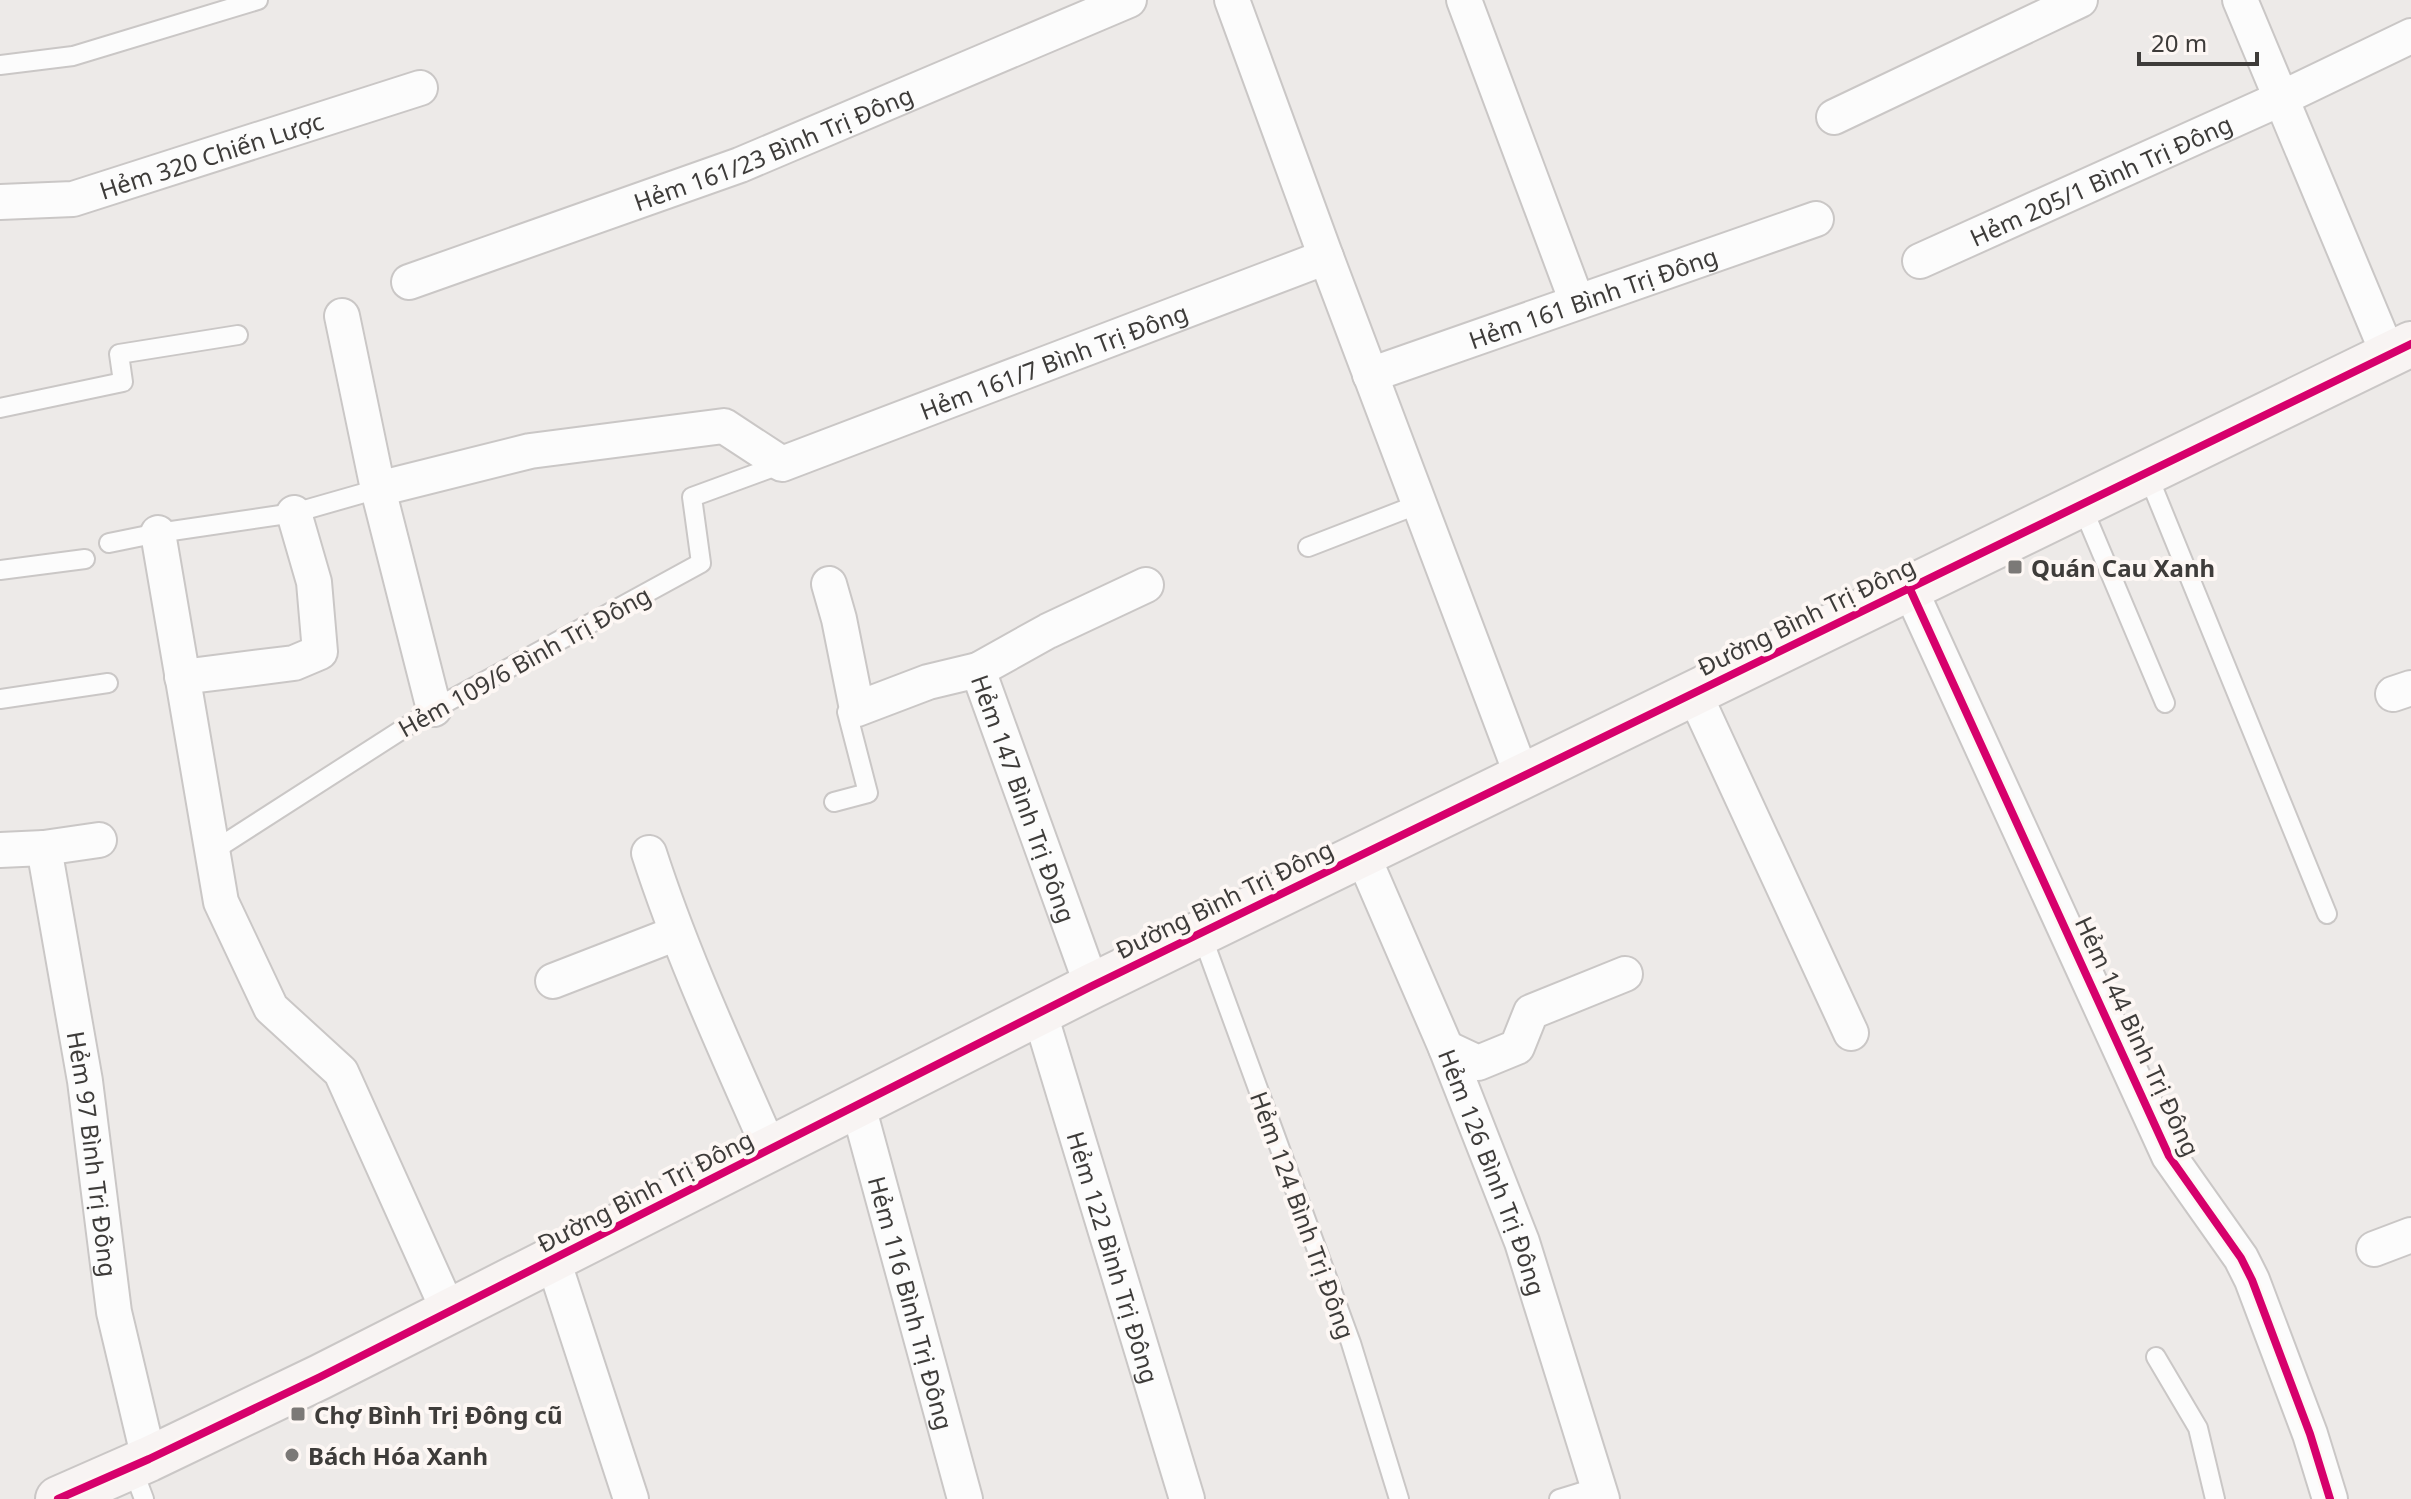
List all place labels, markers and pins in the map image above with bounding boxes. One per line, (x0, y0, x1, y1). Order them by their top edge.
place label: Quán Cau Xanh (2031, 551, 2215, 584)
marker: Quán Cau Xanh (2006, 558, 2024, 576)
place label: Chợ Bình Trị Đông cũ (314, 1398, 563, 1431)
marker: Chợ Bình Trị Đông cũ (289, 1405, 307, 1423)
place label: Bách Hóa Xanh (308, 1439, 488, 1472)
marker: Bách Hóa Xanh (283, 1446, 301, 1464)

